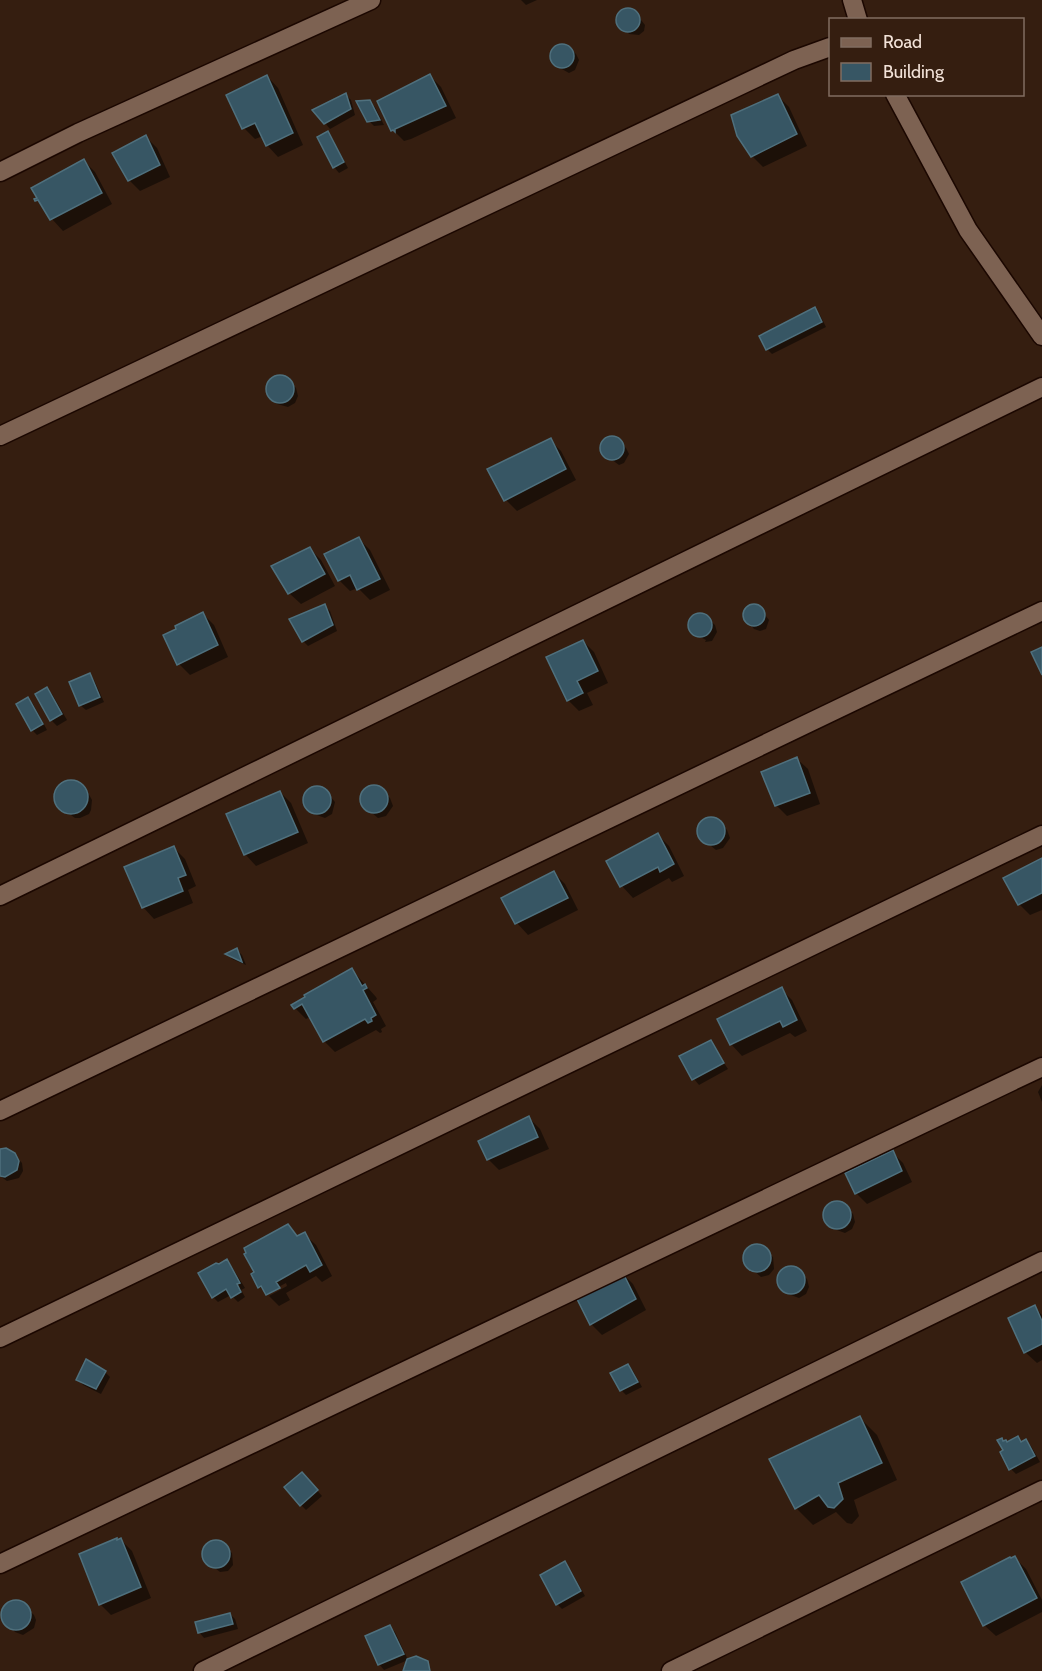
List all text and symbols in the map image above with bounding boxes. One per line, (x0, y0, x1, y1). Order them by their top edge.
legend (829, 18, 1024, 96)
text: Road (883, 31, 922, 53)
text: Building (883, 61, 945, 83)

